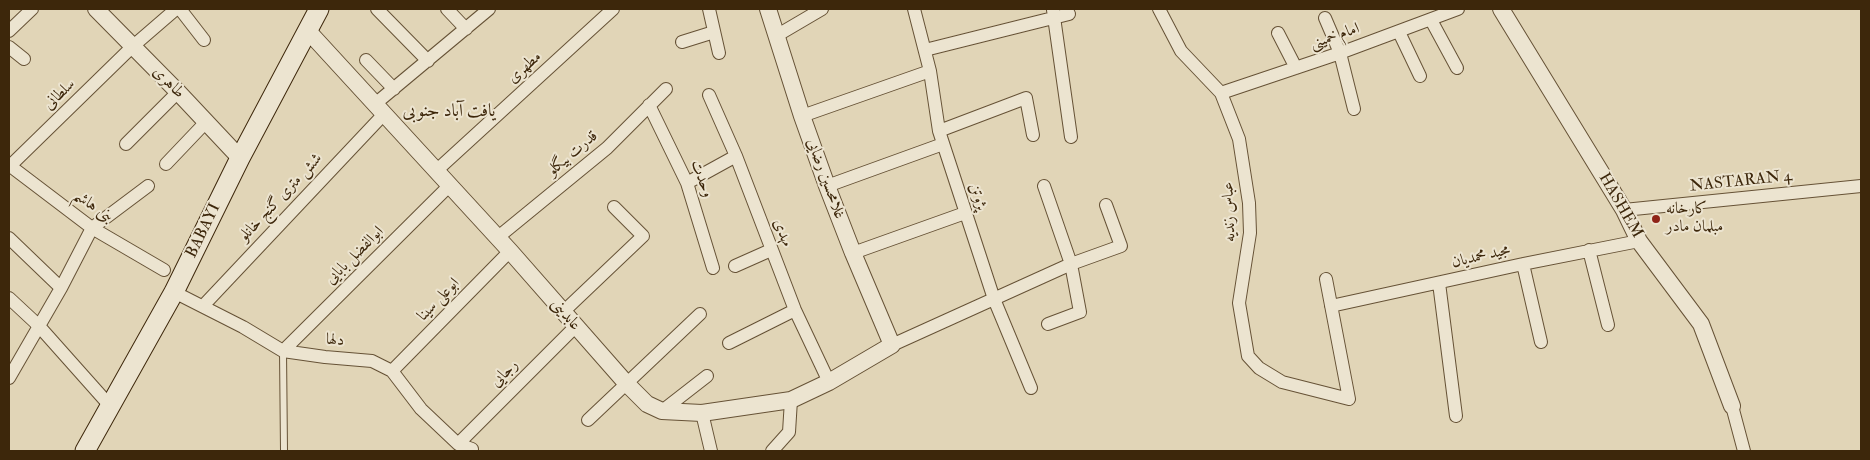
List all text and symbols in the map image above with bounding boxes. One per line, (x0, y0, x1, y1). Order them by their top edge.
street label: امام خمینی (1308, 20, 1362, 54)
street label: مطهری (504, 48, 546, 88)
street label: طاهری (148, 63, 188, 103)
street label: سلطانی (40, 75, 80, 115)
district label: یافت آباد جنوبی (403, 101, 495, 123)
street label: قدرت بیگلو (544, 127, 602, 181)
street label: غلامحسین رضایی (802, 136, 848, 222)
street label: شش متری گنج خانلو (235, 150, 327, 246)
street label: وحدت (685, 158, 717, 200)
street label: NASTARAN 4 (1689, 167, 1793, 197)
street label: HASHEM (1594, 170, 1646, 242)
street label: پژوتن (964, 181, 990, 213)
street label: عباس زندیه (1219, 182, 1241, 242)
street label: بنی هاشم (69, 186, 117, 228)
place label: کارخانه مبلمان مادر (1666, 200, 1723, 238)
street label: BABAYI (183, 201, 225, 261)
marker: کارخانه مبلمان مادر (1650, 213, 1662, 225)
street label: مهدی (768, 216, 796, 250)
street label: ابوالفضل بابایی (322, 223, 388, 289)
street label: مجید محمدیان (1450, 241, 1512, 273)
street label: ابوعلی سینا (414, 274, 464, 326)
street label: عابدینی (546, 295, 584, 335)
street label: دلها (325, 331, 345, 351)
street label: رجایی (487, 356, 523, 392)

